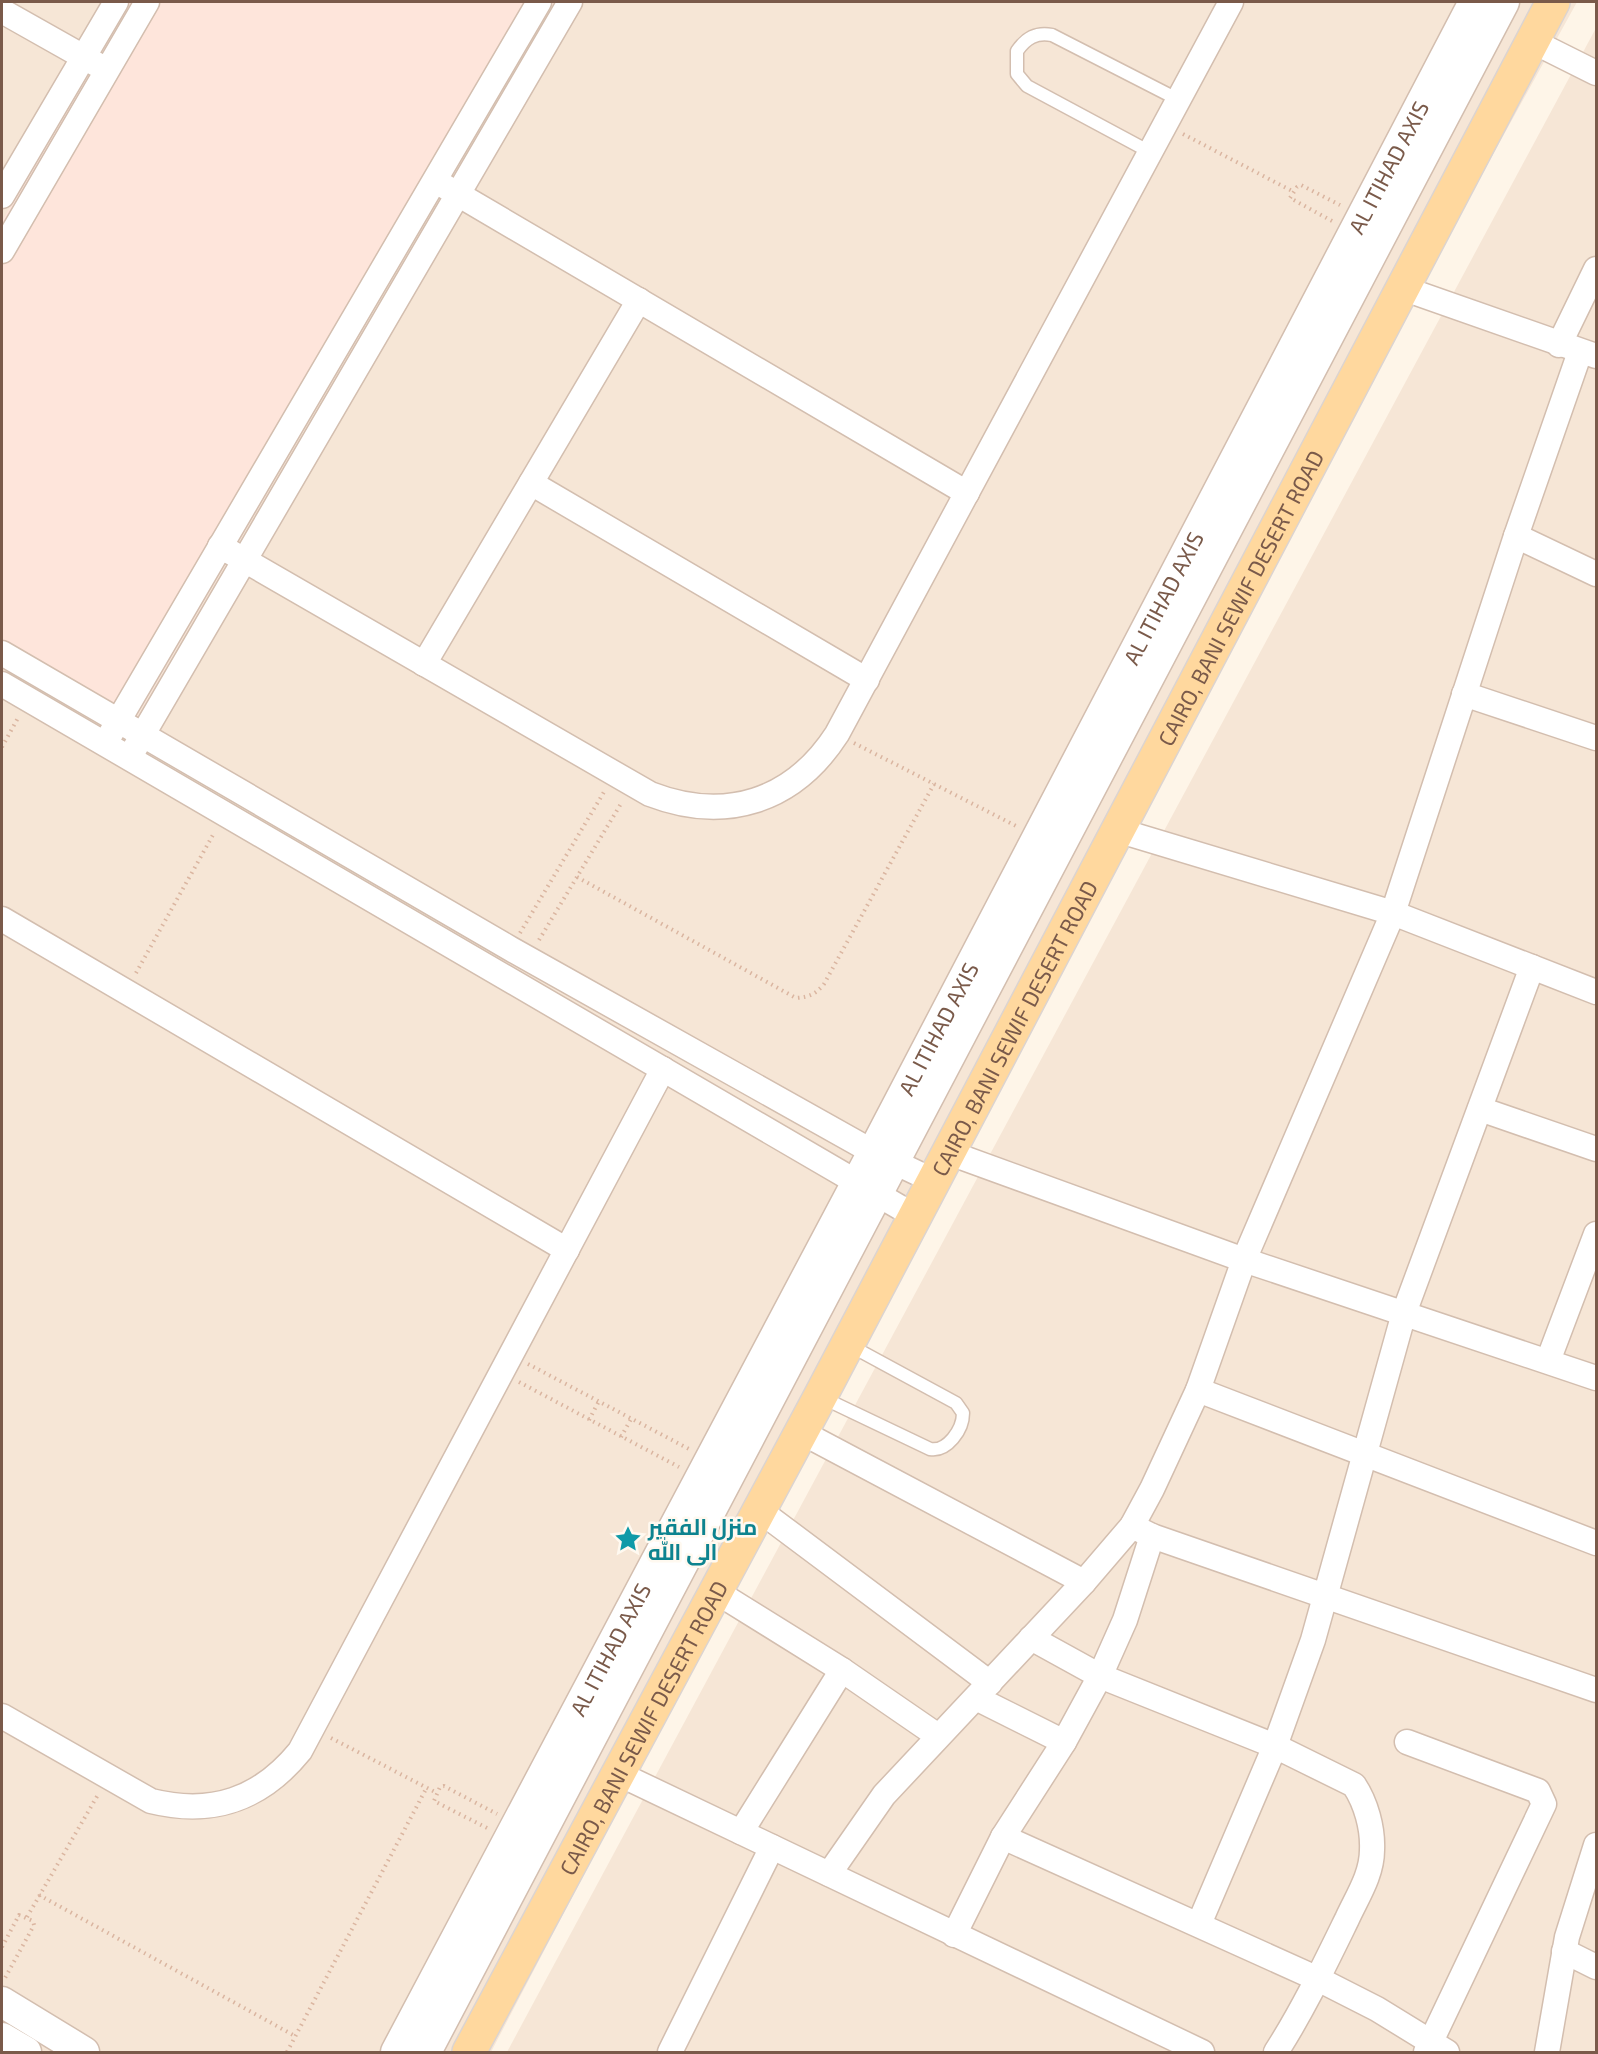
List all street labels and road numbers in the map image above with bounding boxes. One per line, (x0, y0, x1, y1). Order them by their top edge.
street label: AL ITIHAD AXIS (1342, 96, 1433, 238)
street label: CAIRO, BANI SEWIF DESERT ROAD (1152, 446, 1328, 750)
street label: AL ITIHAD AXIS (1117, 527, 1208, 669)
street label: CAIRO, BANI SEWIF DESERT ROAD (926, 876, 1102, 1180)
street label: AL ITIHAD AXIS (892, 958, 983, 1099)
street label: CAIRO, BANI SEWIF DESERT ROAD (553, 1576, 732, 1879)
street label: AL ITIHAD AXIS (564, 1578, 655, 1720)

